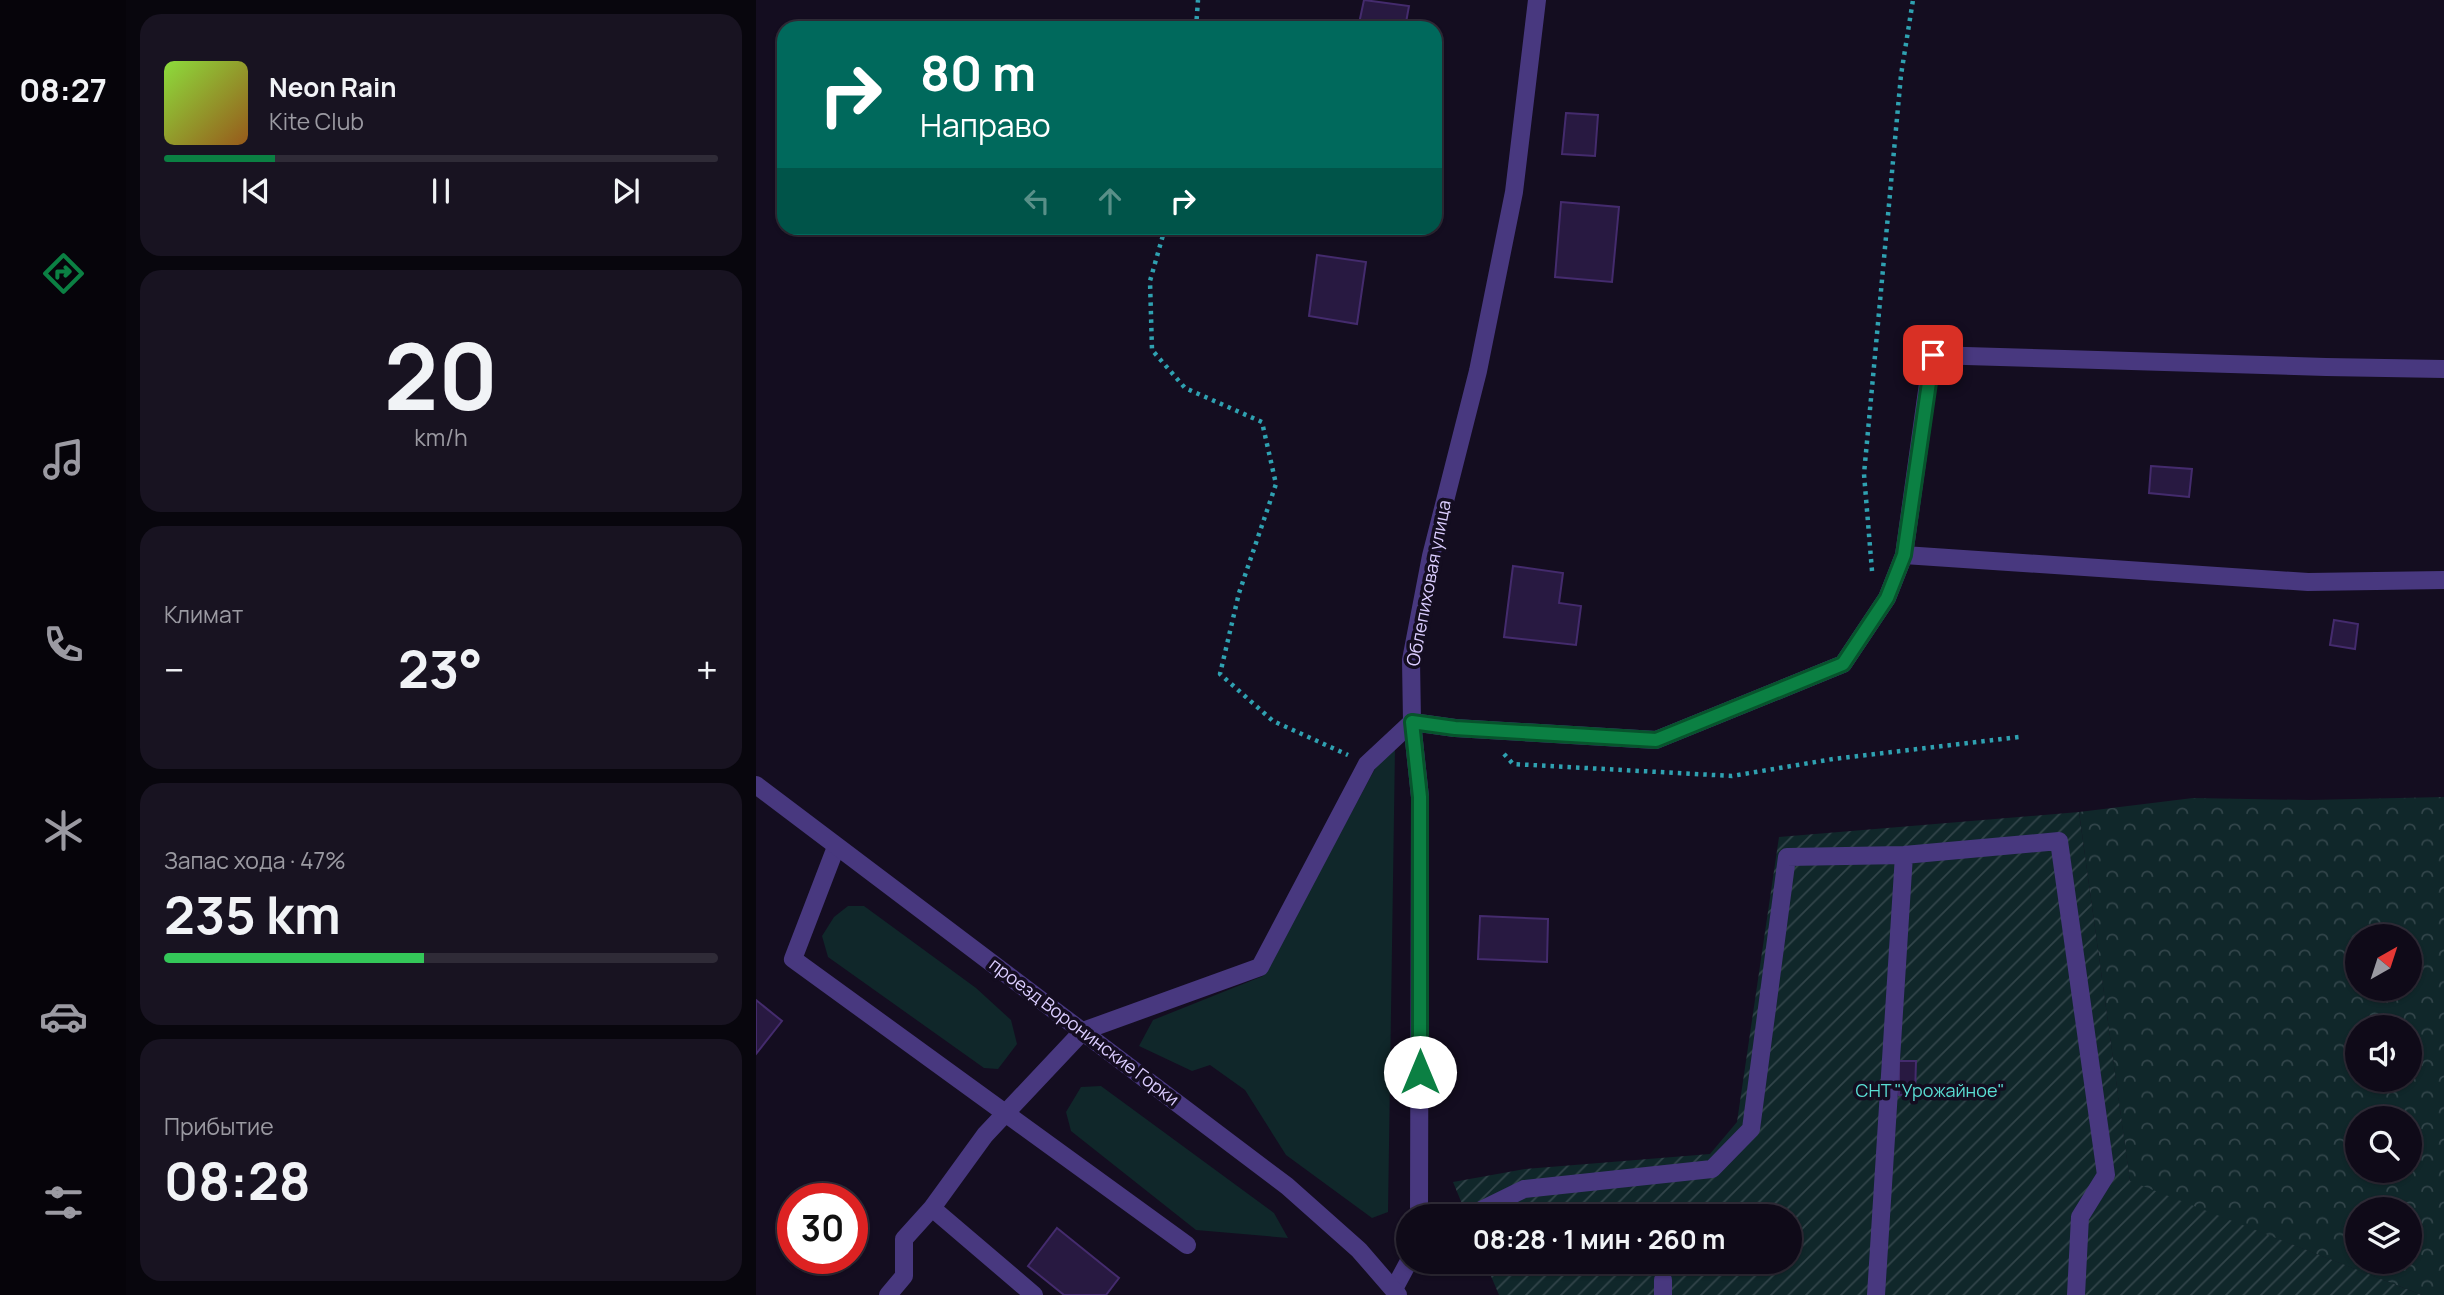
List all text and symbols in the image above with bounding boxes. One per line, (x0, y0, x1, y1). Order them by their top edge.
text: 80 m (920, 39, 1036, 106)
icon: right (805, 49, 896, 140)
text: 08:27 (19, 68, 107, 112)
text: Neon Rain (269, 69, 397, 105)
text: Направо (920, 103, 1051, 147)
text: Kite Club (269, 105, 364, 137)
icon: previous (237, 172, 275, 210)
icon: pause (422, 172, 460, 210)
icon: next (607, 172, 645, 210)
icon: left (1018, 182, 1056, 220)
icon: ahead (1091, 182, 1129, 220)
icon: right (1164, 182, 1202, 220)
icon: directions (39, 249, 88, 298)
text: 20 (384, 313, 498, 437)
pin (1903, 325, 1963, 385)
icon: arrive (1914, 336, 1952, 374)
text: km/h (414, 421, 468, 453)
icon: music (39, 435, 88, 484)
street label: Облепиховая улица (1400, 498, 1456, 668)
text: Климат (164, 598, 243, 630)
icon: phone (39, 620, 88, 669)
text: 23° (398, 633, 483, 704)
text: − (164, 643, 185, 695)
text: + (696, 643, 718, 695)
icon: climate (39, 806, 88, 855)
text: Запас хода · 47% (164, 844, 346, 876)
text: 235 km (164, 879, 341, 950)
north arrow (2345, 924, 2422, 1001)
map controls (2345, 924, 2422, 1274)
street label: проезд Воронинские Горки (985, 952, 1184, 1110)
icon: car (39, 992, 88, 1041)
button: sound (2345, 1015, 2422, 1092)
position arrow (1383, 1035, 1457, 1109)
park label: СНТ "Урожайное" (1856, 1078, 2005, 1102)
button: search (2345, 1106, 2422, 1183)
text: Прибытие (164, 1110, 274, 1142)
text: 08:28 (164, 1145, 311, 1216)
icon: filters (39, 1178, 88, 1227)
speed limit sign: 30 (777, 1183, 868, 1274)
button: layers (2345, 1197, 2422, 1274)
text: 08:28 · 1 мин · 260 m (1473, 1221, 1725, 1257)

